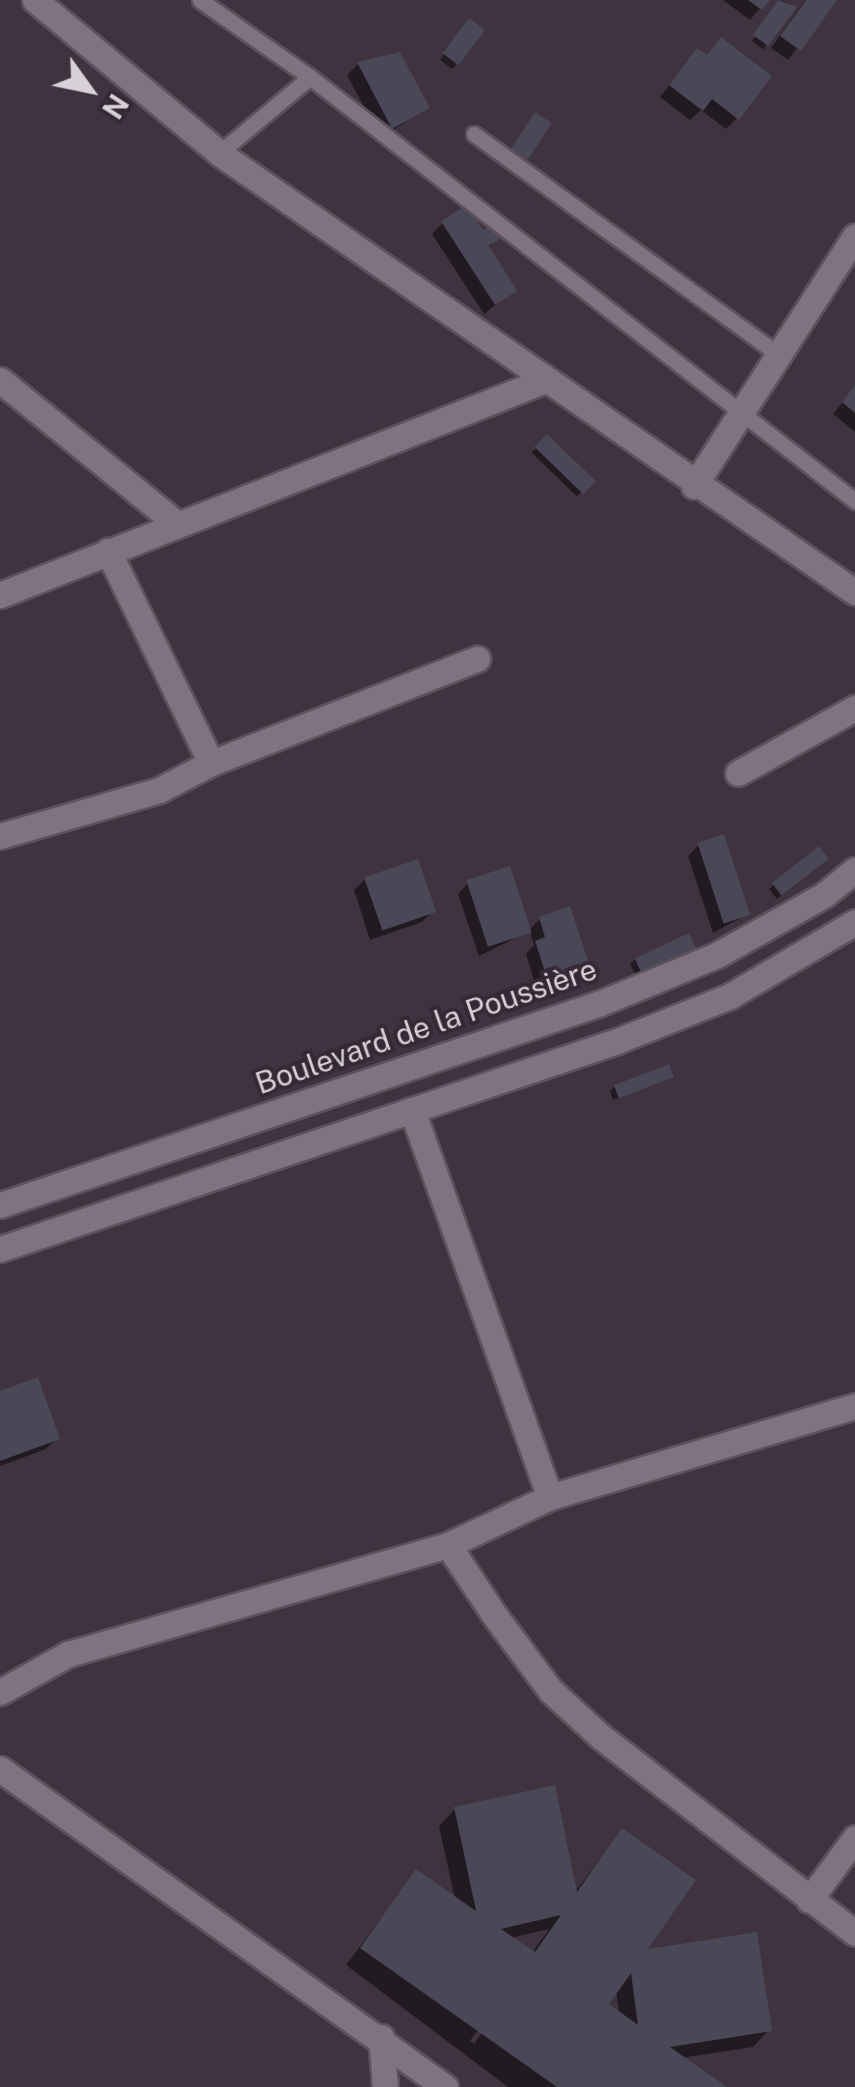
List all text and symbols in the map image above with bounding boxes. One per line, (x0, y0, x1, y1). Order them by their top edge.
north arrow (40, 40, 140, 140)
text: N (96, 88, 135, 125)
street label: Boulevard de la Poussière (250, 951, 602, 1101)

